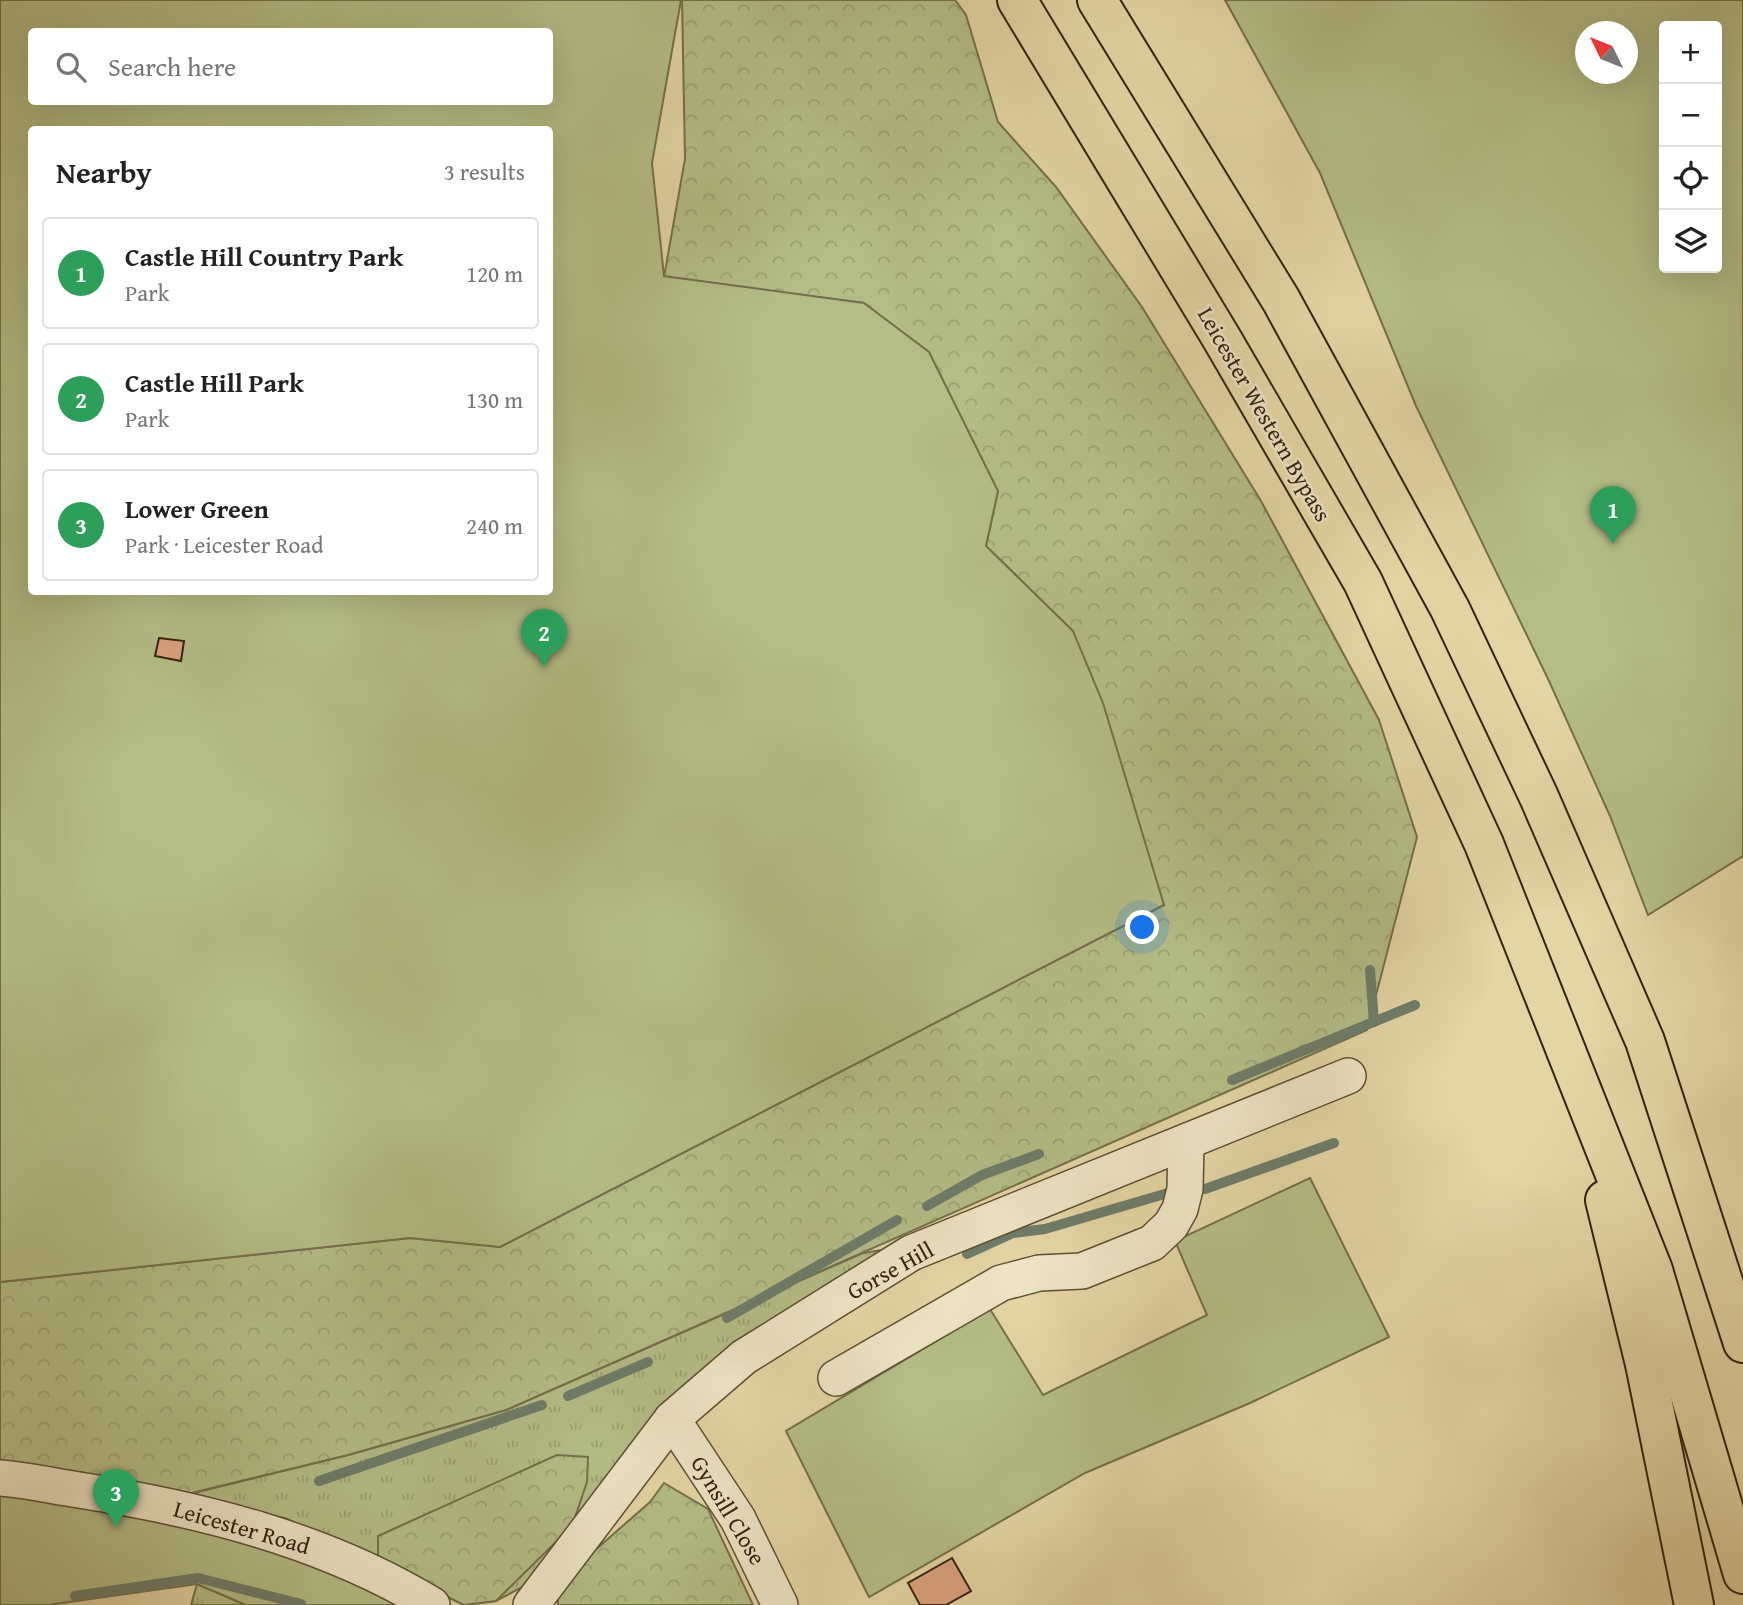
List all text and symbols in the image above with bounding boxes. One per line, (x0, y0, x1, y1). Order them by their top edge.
north arrow (1575, 21, 1638, 84)
map controls (1659, 21, 1722, 273)
button: + (1659, 21, 1722, 84)
search box (28, 28, 553, 105)
text: Search here (108, 47, 236, 86)
icon: search (52, 48, 90, 86)
button: − (1659, 84, 1722, 147)
button: locate (1659, 147, 1722, 210)
text: Nearby (56, 150, 152, 194)
text: 3 results (444, 155, 525, 188)
button: layers (1659, 210, 1722, 273)
text: Castle Hill Country Park (125, 237, 403, 276)
text: 1 (75, 257, 87, 290)
text: 120 m (466, 257, 523, 290)
text: Park (125, 276, 169, 309)
street label: Leicester Western Bypass (1190, 301, 1340, 527)
text: Castle Hill Park (125, 363, 304, 402)
text: 2 (75, 383, 87, 416)
text: 130 m (466, 383, 523, 416)
text: Park (125, 402, 169, 435)
pin: 1 (1590, 486, 1636, 544)
text: Lower Green (125, 489, 269, 528)
text: 3 (75, 509, 87, 542)
text: 240 m (466, 509, 523, 542)
text: Park · Leicester Road (125, 528, 324, 561)
pin: 2 (521, 609, 567, 667)
your location (1125, 910, 1159, 944)
street label: Gorse Hill (841, 1233, 939, 1307)
street label: Gynsill Close (683, 1449, 775, 1571)
pin: 3 (93, 1469, 139, 1527)
street label: Leicester Road (170, 1492, 315, 1562)

